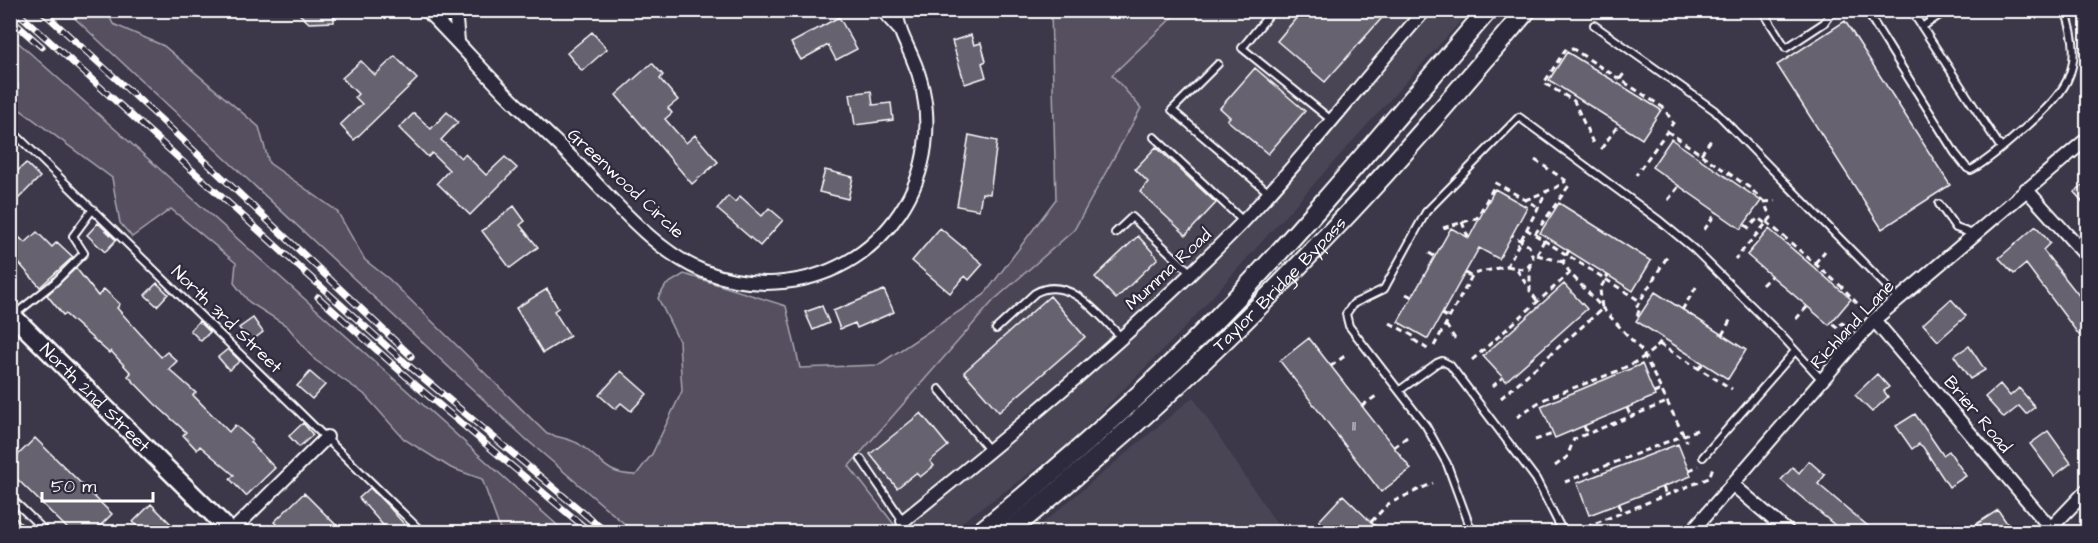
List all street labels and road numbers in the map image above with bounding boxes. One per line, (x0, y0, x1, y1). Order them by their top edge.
street label: Greenwood Circle (562, 123, 690, 244)
street label: Taylor Bridge Bypass (1207, 211, 1352, 358)
street label: Mumma Road (1120, 223, 1217, 316)
street label: North 3rd Street (166, 260, 288, 379)
street label: Richland Lane (1804, 274, 1900, 374)
street label: North 2nd Street (34, 338, 156, 459)
street label: Brier Road (1938, 370, 2017, 458)

